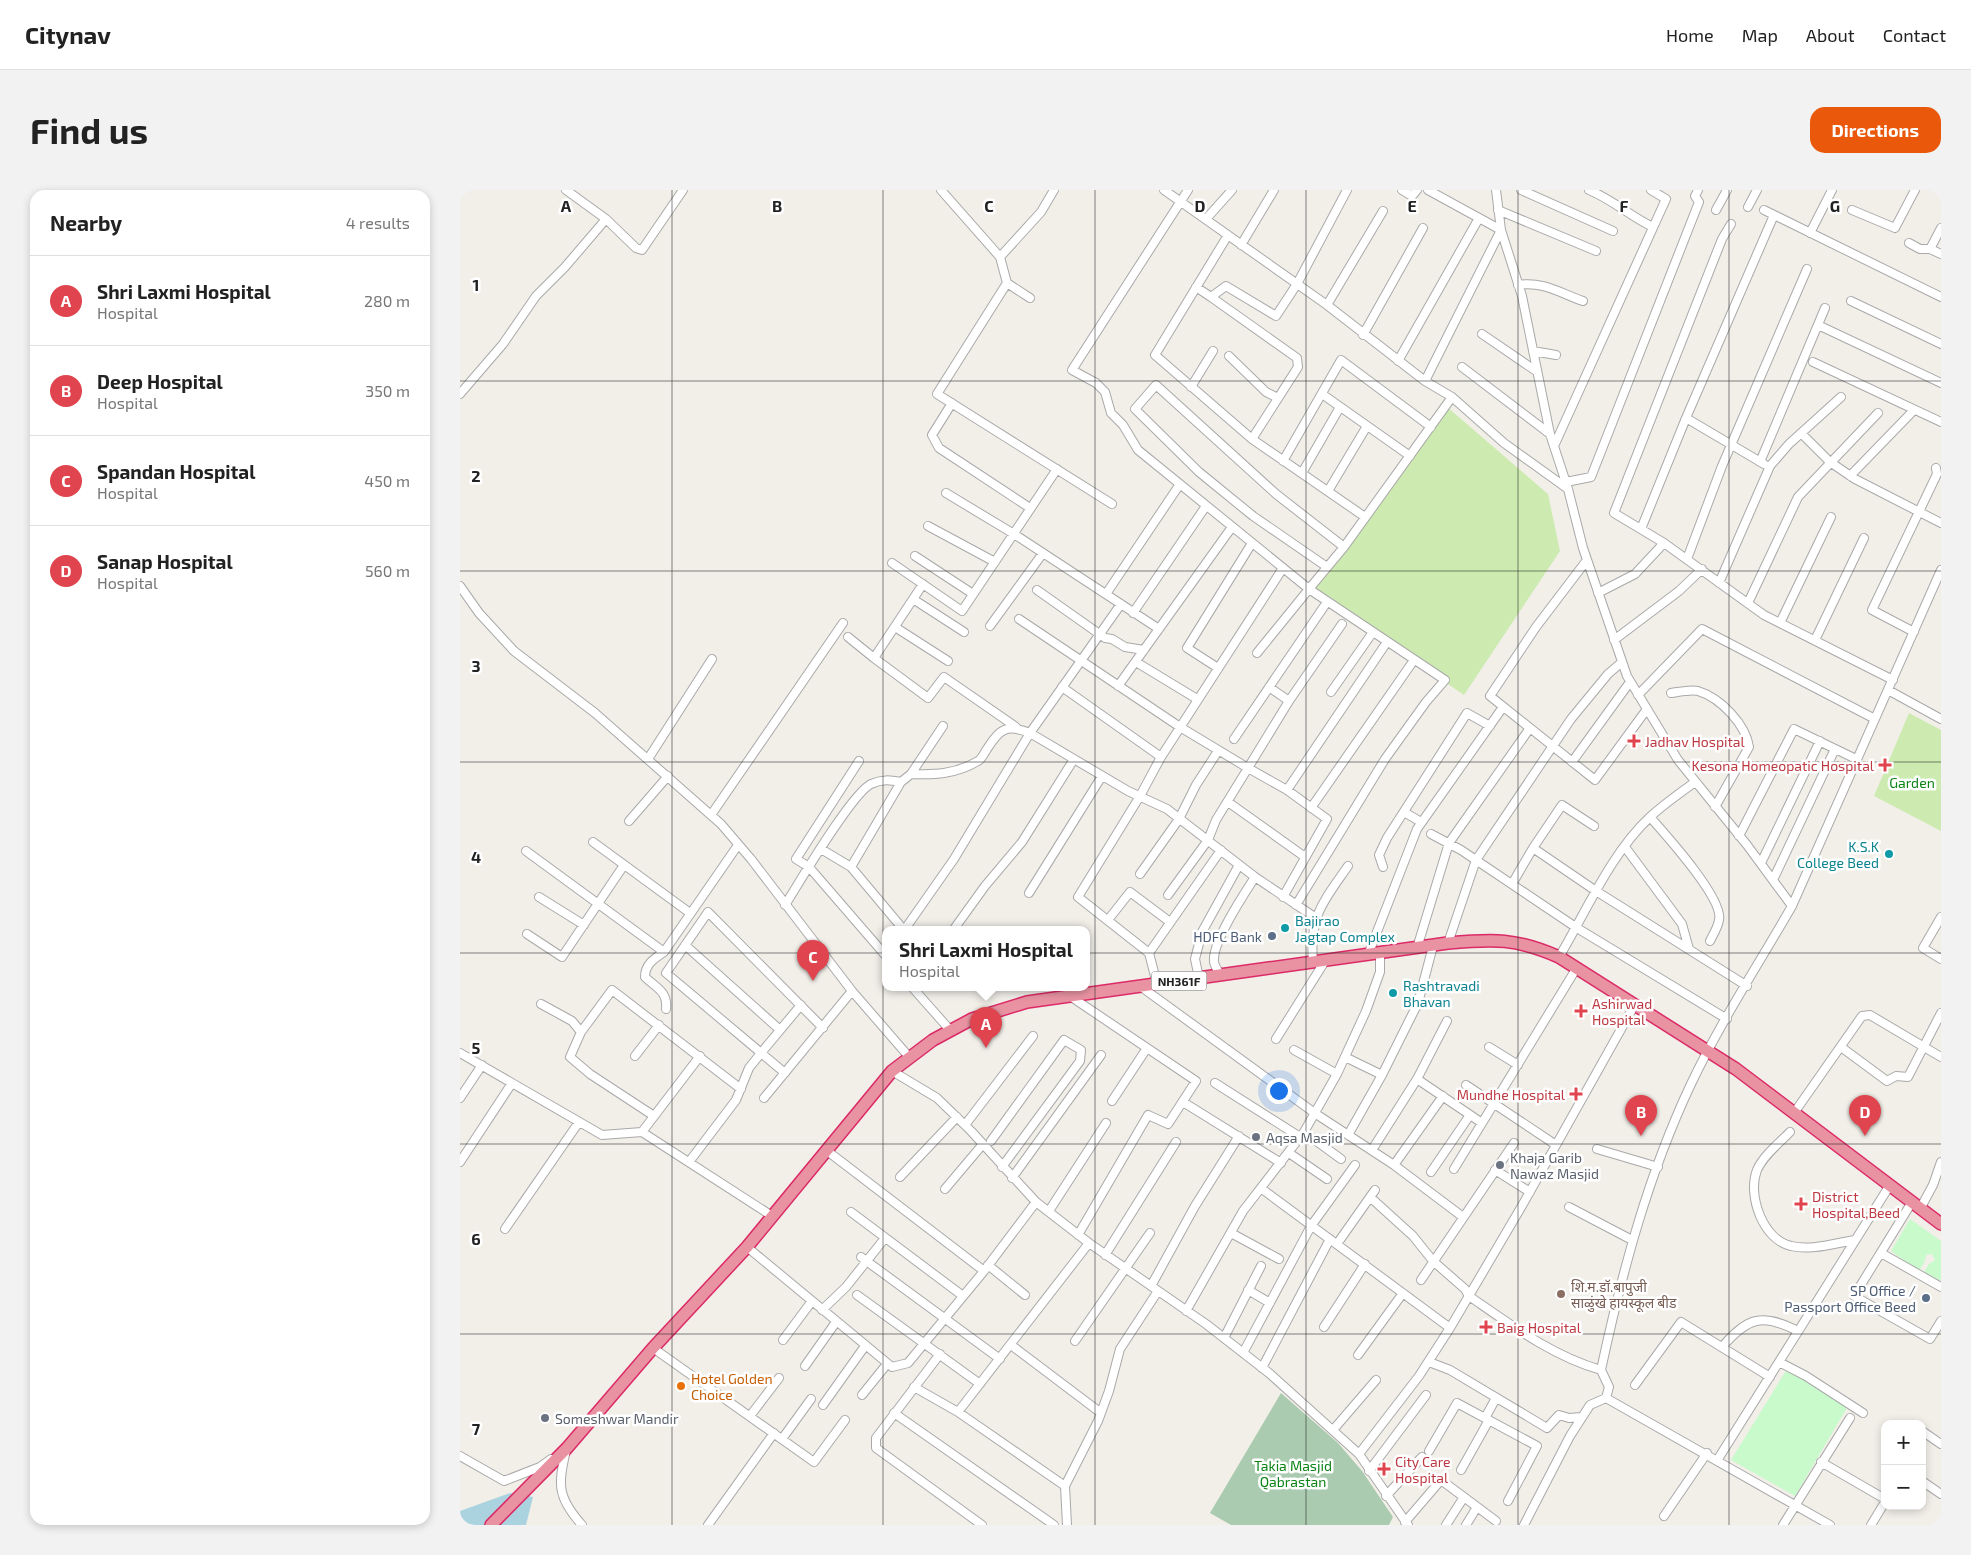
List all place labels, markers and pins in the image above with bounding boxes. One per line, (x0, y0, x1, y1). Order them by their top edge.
place label: Jadhav Hospital (1645, 733, 1746, 750)
marker: Jadhav Hospital (1627, 734, 1641, 748)
place label: Kesona Homeopatic Hospital (1692, 757, 1875, 774)
marker: Kesona Homeopatic Hospital (1878, 758, 1892, 772)
place label: K.S.K College Beed (1797, 838, 1880, 871)
marker: K.S.K College Beed (1883, 848, 1895, 860)
place label: Bajirao Jagtap Complex (1295, 912, 1396, 945)
marker: Bajirao Jagtap Complex (1279, 922, 1291, 934)
place label: HDFC Bank (1193, 928, 1262, 945)
marker: HDFC Bank (1266, 930, 1278, 942)
pin: C (797, 940, 829, 981)
place label: Rashtravadi Bhavan (1403, 977, 1480, 1010)
marker: Rashtravadi Bhavan (1387, 987, 1399, 999)
place label: Ashirwad Hospital (1592, 995, 1652, 1028)
marker: Ashirwad Hospital (1574, 1004, 1588, 1018)
pin: A (970, 1007, 1002, 1048)
place label: Mundhe Hospital (1457, 1086, 1566, 1103)
marker: Mundhe Hospital (1569, 1087, 1583, 1101)
pin: B (1625, 1095, 1657, 1136)
pin: D (1849, 1095, 1881, 1136)
place label: Aqsa Masjid (1266, 1129, 1343, 1146)
marker: Aqsa Masjid (1250, 1131, 1262, 1143)
place label: Khaja Garib Nawaz Masjid (1510, 1149, 1599, 1182)
marker: Khaja Garib Nawaz Masjid (1494, 1159, 1506, 1171)
place label: District Hospital,Beed (1812, 1188, 1900, 1221)
marker: District Hospital,Beed (1794, 1197, 1808, 1211)
place label: शि.म.डॉ.बापुजी साळुंखे हायस्कूल बीड (1571, 1278, 1677, 1313)
place label: SP Office / Passport Office Beed (1784, 1282, 1916, 1315)
marker: शि.म.डॉ.बापुजी साळुंखे हायस्कूल बीड (1555, 1288, 1567, 1300)
marker: SP Office / Passport Office Beed (1920, 1292, 1932, 1304)
place label: Baig Hospital (1497, 1319, 1582, 1336)
marker: Baig Hospital (1479, 1320, 1493, 1334)
place label: Hotel Golden Choice (691, 1370, 773, 1403)
marker: Hotel Golden Choice (675, 1380, 687, 1392)
place label: Someshwar Mandir (555, 1410, 679, 1427)
marker: Someshwar Mandir (539, 1412, 551, 1424)
place label: City Care Hospital (1395, 1453, 1451, 1486)
marker: City Care Hospital (1377, 1462, 1391, 1476)

